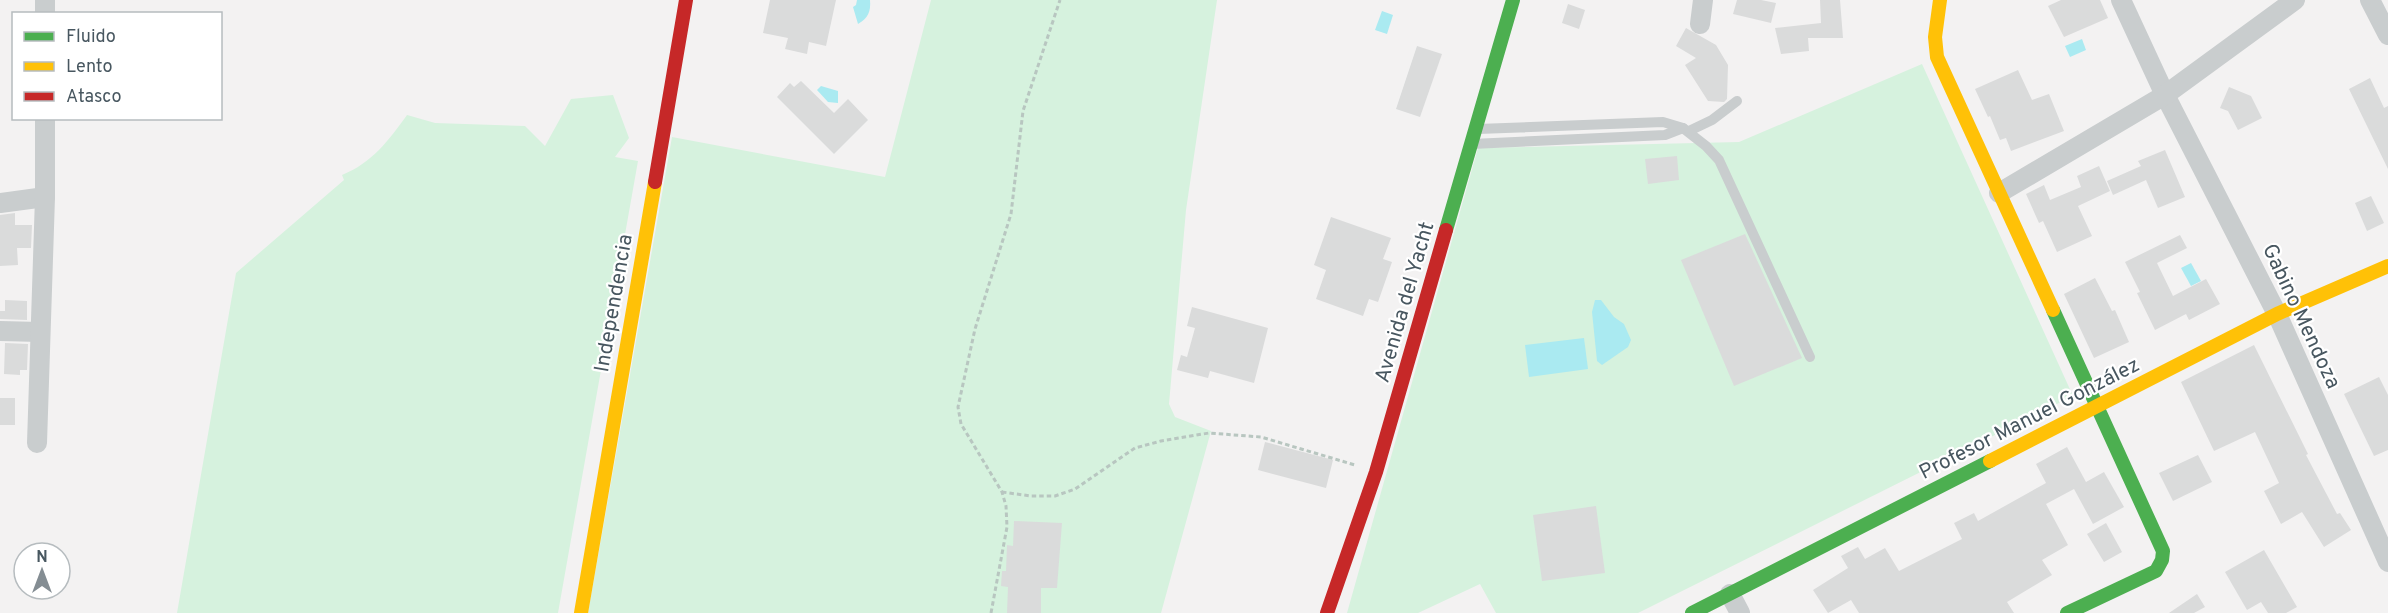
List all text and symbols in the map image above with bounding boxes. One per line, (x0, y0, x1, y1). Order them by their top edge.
legend (12, 12, 222, 120)
text: Fluido (66, 26, 116, 49)
text: Lento (66, 56, 112, 79)
text: Atasco (66, 86, 122, 109)
street label: Avenida del Yacht (1370, 219, 1441, 386)
street label: Independencia (589, 232, 640, 374)
street label: Gabino Mendoza (2255, 240, 2346, 393)
street label: Profesor Manuel González (1915, 352, 2144, 487)
north arrow (12, 541, 72, 601)
text: N (36, 548, 48, 568)

